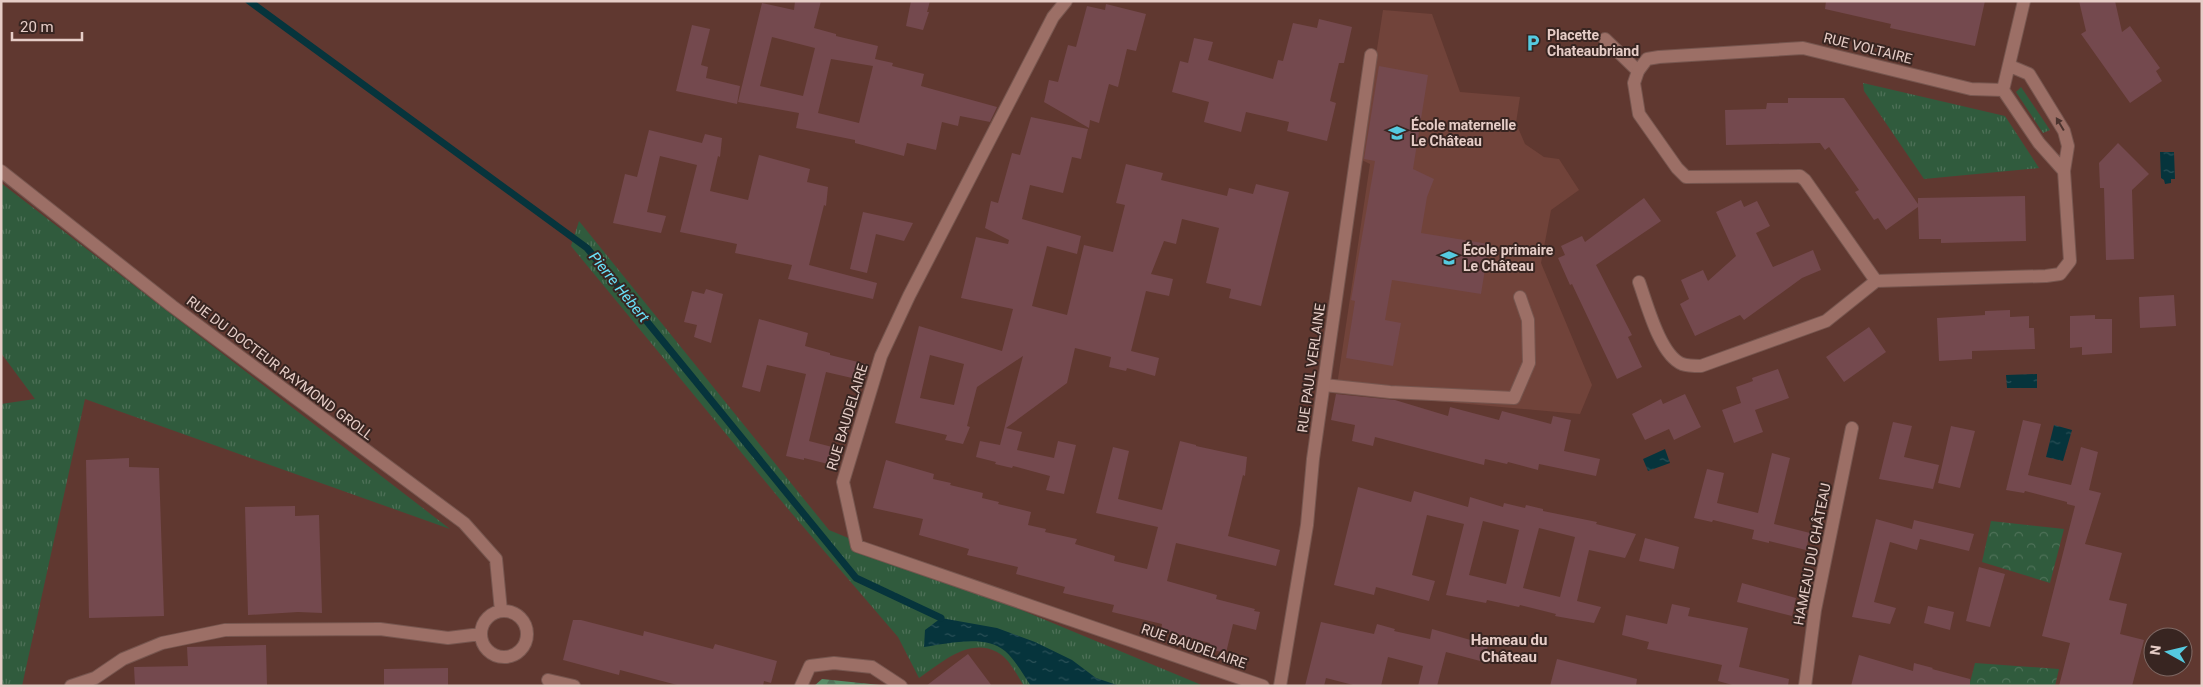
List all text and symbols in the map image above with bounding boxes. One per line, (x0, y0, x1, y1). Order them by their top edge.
scale bar (12, 10, 82, 42)
text: 20 m (20, 18, 54, 36)
place label: Placette Chateaubriand (1547, 27, 1639, 59)
street label: RUE VOLTAIRE (1822, 29, 1914, 67)
parking icon: Placette Chateaubriand (1523, 33, 1543, 53)
place label: École maternelle Le Château (1411, 116, 1517, 149)
one-way arrow (2055, 117, 2064, 130)
school or university icon: École maternelle Le Château (1387, 123, 1407, 143)
place label: École primaire Le Château (1463, 241, 1554, 274)
water label: Pierre Hébert (585, 248, 653, 326)
school or university icon: École primaire Le Château (1439, 248, 1459, 268)
street label: RUE DU DOCTEUR RAYMOND GROLL (184, 293, 377, 444)
street label: RUE PAUL VERLAINE (1294, 302, 1328, 434)
street label: RUE BAUDELAIRE (823, 362, 871, 472)
street label: HAMEAU DU CHÂTEAU (1789, 481, 1834, 627)
street label: RUE BAUDELAIRE (1139, 620, 1249, 672)
north arrow (2143, 627, 2193, 677)
district label: Hameau du Château (1471, 631, 1547, 666)
text: N (2147, 644, 2164, 656)

